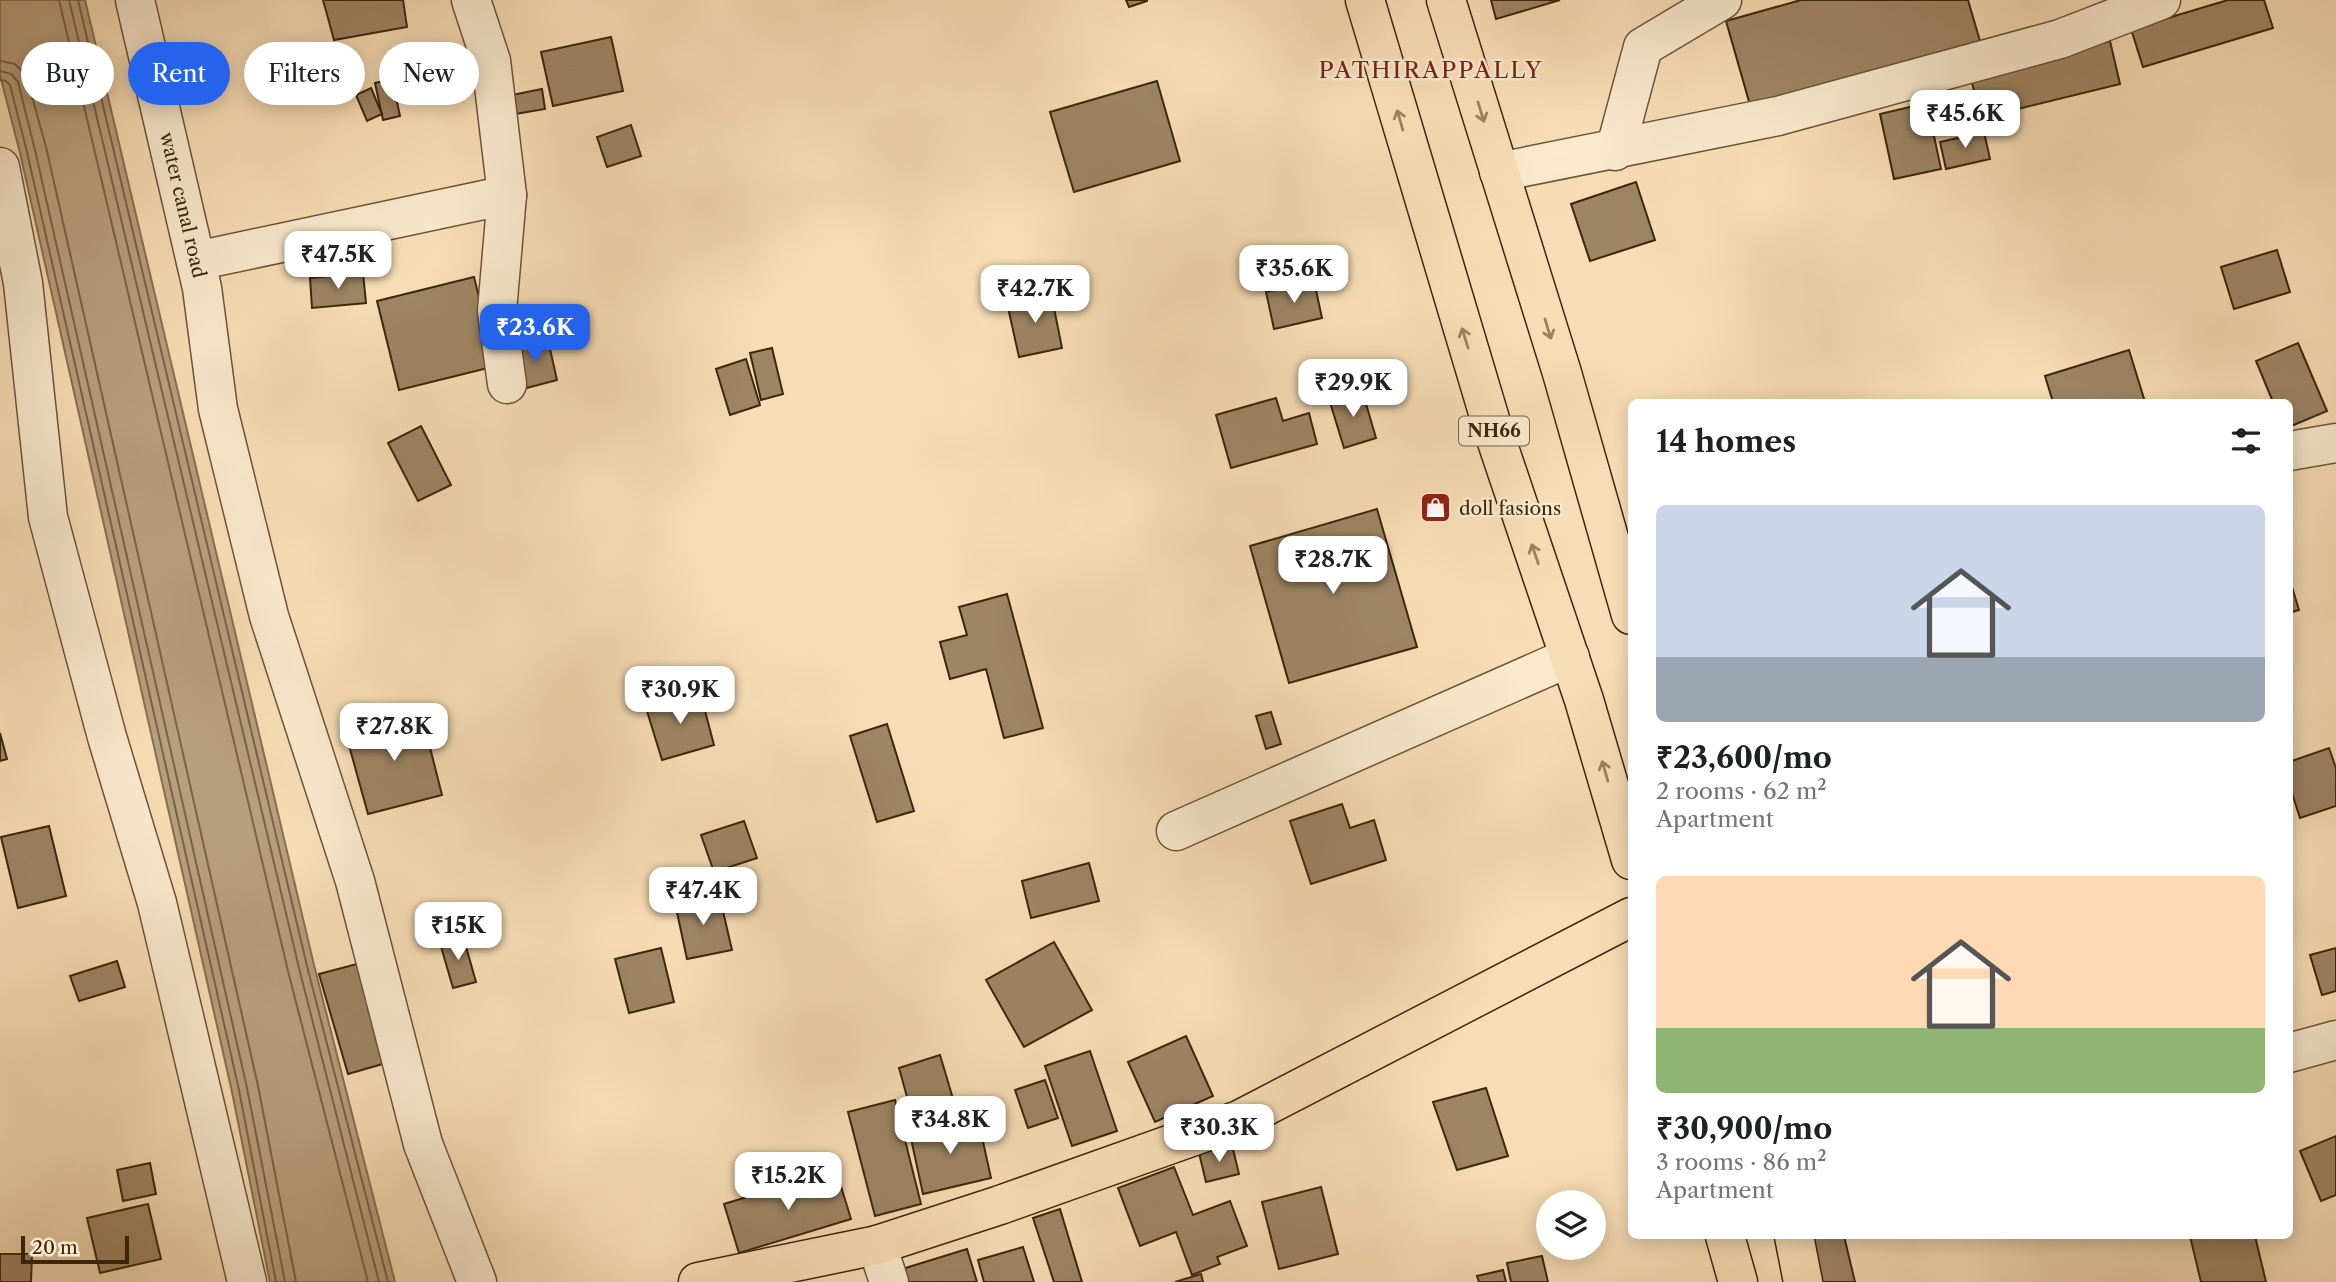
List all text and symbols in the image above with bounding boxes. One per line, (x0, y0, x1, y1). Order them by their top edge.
chip: Buy (21, 42, 114, 105)
chip: Rent (128, 42, 230, 105)
chip: Filters (244, 42, 365, 105)
chip: New (379, 42, 479, 105)
district label: PATHIRAPPALLY (1318, 56, 1544, 84)
pin: ₹45.6K (1908, 90, 2022, 150)
text: ₹45.6K (1926, 99, 2004, 127)
one-way arrow (1475, 101, 1488, 123)
one-way arrow (1392, 109, 1405, 131)
street label: water canal road (155, 129, 211, 281)
pin: ₹47.5K (281, 232, 395, 291)
text: ₹47.5K (301, 240, 375, 268)
pin: ₹35.6K (1237, 246, 1351, 305)
text: ₹35.6K (1255, 254, 1333, 282)
pin: ₹42.7K (978, 266, 1092, 325)
text: ₹42.7K (997, 274, 1073, 302)
pin: ₹23.6K (478, 304, 592, 364)
text: ₹23.6K (496, 313, 574, 341)
one-way arrow (1542, 318, 1555, 340)
one-way arrow (1458, 327, 1471, 349)
pin: ₹29.9K (1296, 360, 1410, 419)
text: ₹29.9K (1314, 368, 1392, 396)
road number: NH66 (1459, 416, 1529, 446)
icon: filters (2227, 422, 2265, 460)
text: 14 homes (1656, 423, 1796, 460)
shop icon: doll fasions (1419, 491, 1453, 525)
place label: doll fasions (1459, 497, 1561, 520)
pin: ₹28.7K (1276, 536, 1390, 596)
one-way arrow (1528, 544, 1540, 566)
text: ₹28.7K (1294, 545, 1372, 573)
icon: home (1898, 550, 2024, 676)
pin: ₹30.9K (623, 666, 737, 726)
text: ₹30.9K (641, 675, 719, 703)
pin: ₹27.8K (337, 704, 451, 763)
text: ₹27.8K (356, 712, 432, 740)
text: ₹23,600/mo (1656, 739, 1832, 776)
one-way arrow (1598, 760, 1611, 782)
text: 2 rooms · 62 m² (1656, 777, 1827, 805)
text: Apartment (1656, 805, 1774, 833)
pin: ₹47.4K (646, 867, 760, 927)
text: ₹47.4K (665, 876, 741, 904)
pin: ₹15K (417, 902, 499, 962)
text: ₹15K (431, 911, 485, 939)
icon: home (1898, 921, 2024, 1047)
pin: ₹34.8K (893, 1096, 1007, 1156)
pin: ₹30.3K (1162, 1104, 1276, 1164)
text: ₹34.8K (911, 1105, 989, 1133)
text: ₹30,900/mo (1656, 1110, 1832, 1147)
text: ₹30.3K (1180, 1113, 1258, 1141)
text: 3 rooms · 86 m² (1656, 1148, 1827, 1176)
pin: ₹15.2K (731, 1152, 845, 1212)
text: ₹15.2K (751, 1161, 825, 1189)
text: Apartment (1656, 1176, 1774, 1204)
map controls (1536, 1190, 1606, 1260)
button: layers (1536, 1190, 1606, 1260)
scale bar (21, 1233, 130, 1265)
text: 20 m (32, 1236, 78, 1259)

